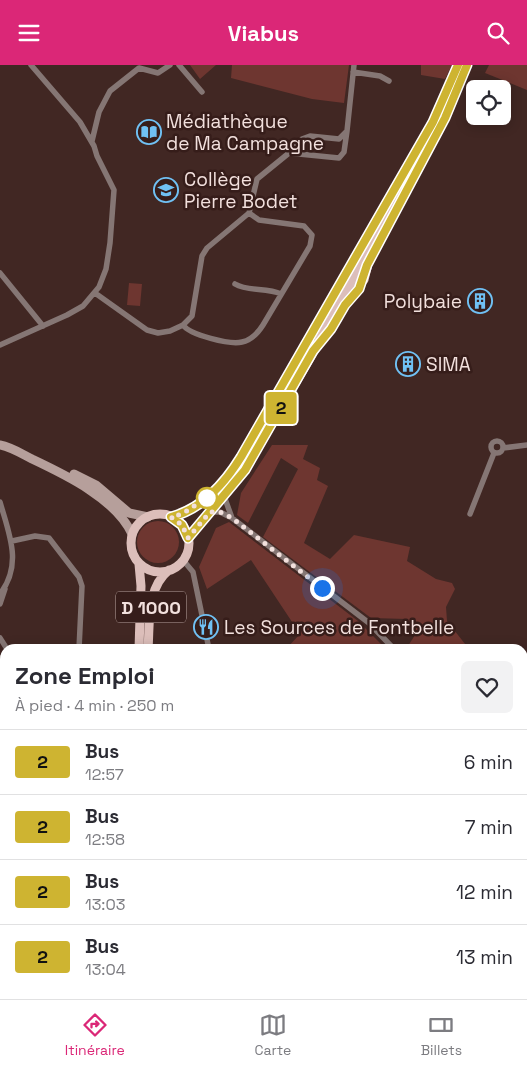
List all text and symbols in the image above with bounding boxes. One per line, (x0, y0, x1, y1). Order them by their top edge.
icon: menu (15, 19, 43, 47)
text: Viabus (228, 19, 299, 47)
icon: search (484, 19, 512, 47)
map controls (466, 80, 511, 125)
button: locate (466, 80, 511, 125)
place label: Médiathèque de Ma Campagne (166, 109, 324, 156)
library icon: Médiathèque de Ma Campagne (136, 119, 162, 145)
place label: Collège Pierre Bodet (184, 167, 298, 214)
school or university icon: Collège Pierre Bodet (153, 177, 179, 203)
building icon: Polybaie (467, 288, 493, 314)
place label: Polybaie (384, 289, 462, 314)
building icon: SIMA (395, 351, 421, 377)
place label: SIMA (426, 352, 471, 377)
line badge: 2 (265, 392, 297, 424)
text: 2 (276, 396, 286, 419)
unlabelled marker (196, 487, 218, 509)
your location (310, 576, 335, 601)
road number: D 1000 (116, 591, 186, 623)
restaurant icon: Les Sources de Fontbelle (193, 614, 219, 640)
place label: Les Sources de Fontbelle (224, 615, 454, 640)
text: Zone Emploi (15, 660, 155, 691)
button: heart (461, 661, 513, 713)
text: À pied · 4 min · 250 m (15, 695, 174, 716)
text: Bus (85, 739, 119, 764)
text: 2 (37, 750, 48, 773)
text: 6 min (464, 750, 513, 775)
text: 12:57 (85, 764, 124, 785)
text: Bus (85, 804, 119, 829)
text: 2 (37, 815, 48, 838)
text: 7 min (465, 815, 513, 840)
text: 12:58 (85, 829, 125, 850)
text: Bus (85, 869, 119, 894)
text: 2 (37, 880, 48, 903)
text: 12 min (456, 880, 513, 905)
text: 13:03 (85, 894, 125, 915)
text: Bus (85, 934, 119, 959)
text: 2 (37, 945, 48, 968)
text: 13 min (456, 945, 513, 970)
text: 13:04 (85, 959, 126, 980)
tab: Itinéraire (65, 1011, 125, 1059)
tab: Carte (254, 1011, 291, 1059)
tab: Billets (421, 1011, 462, 1059)

